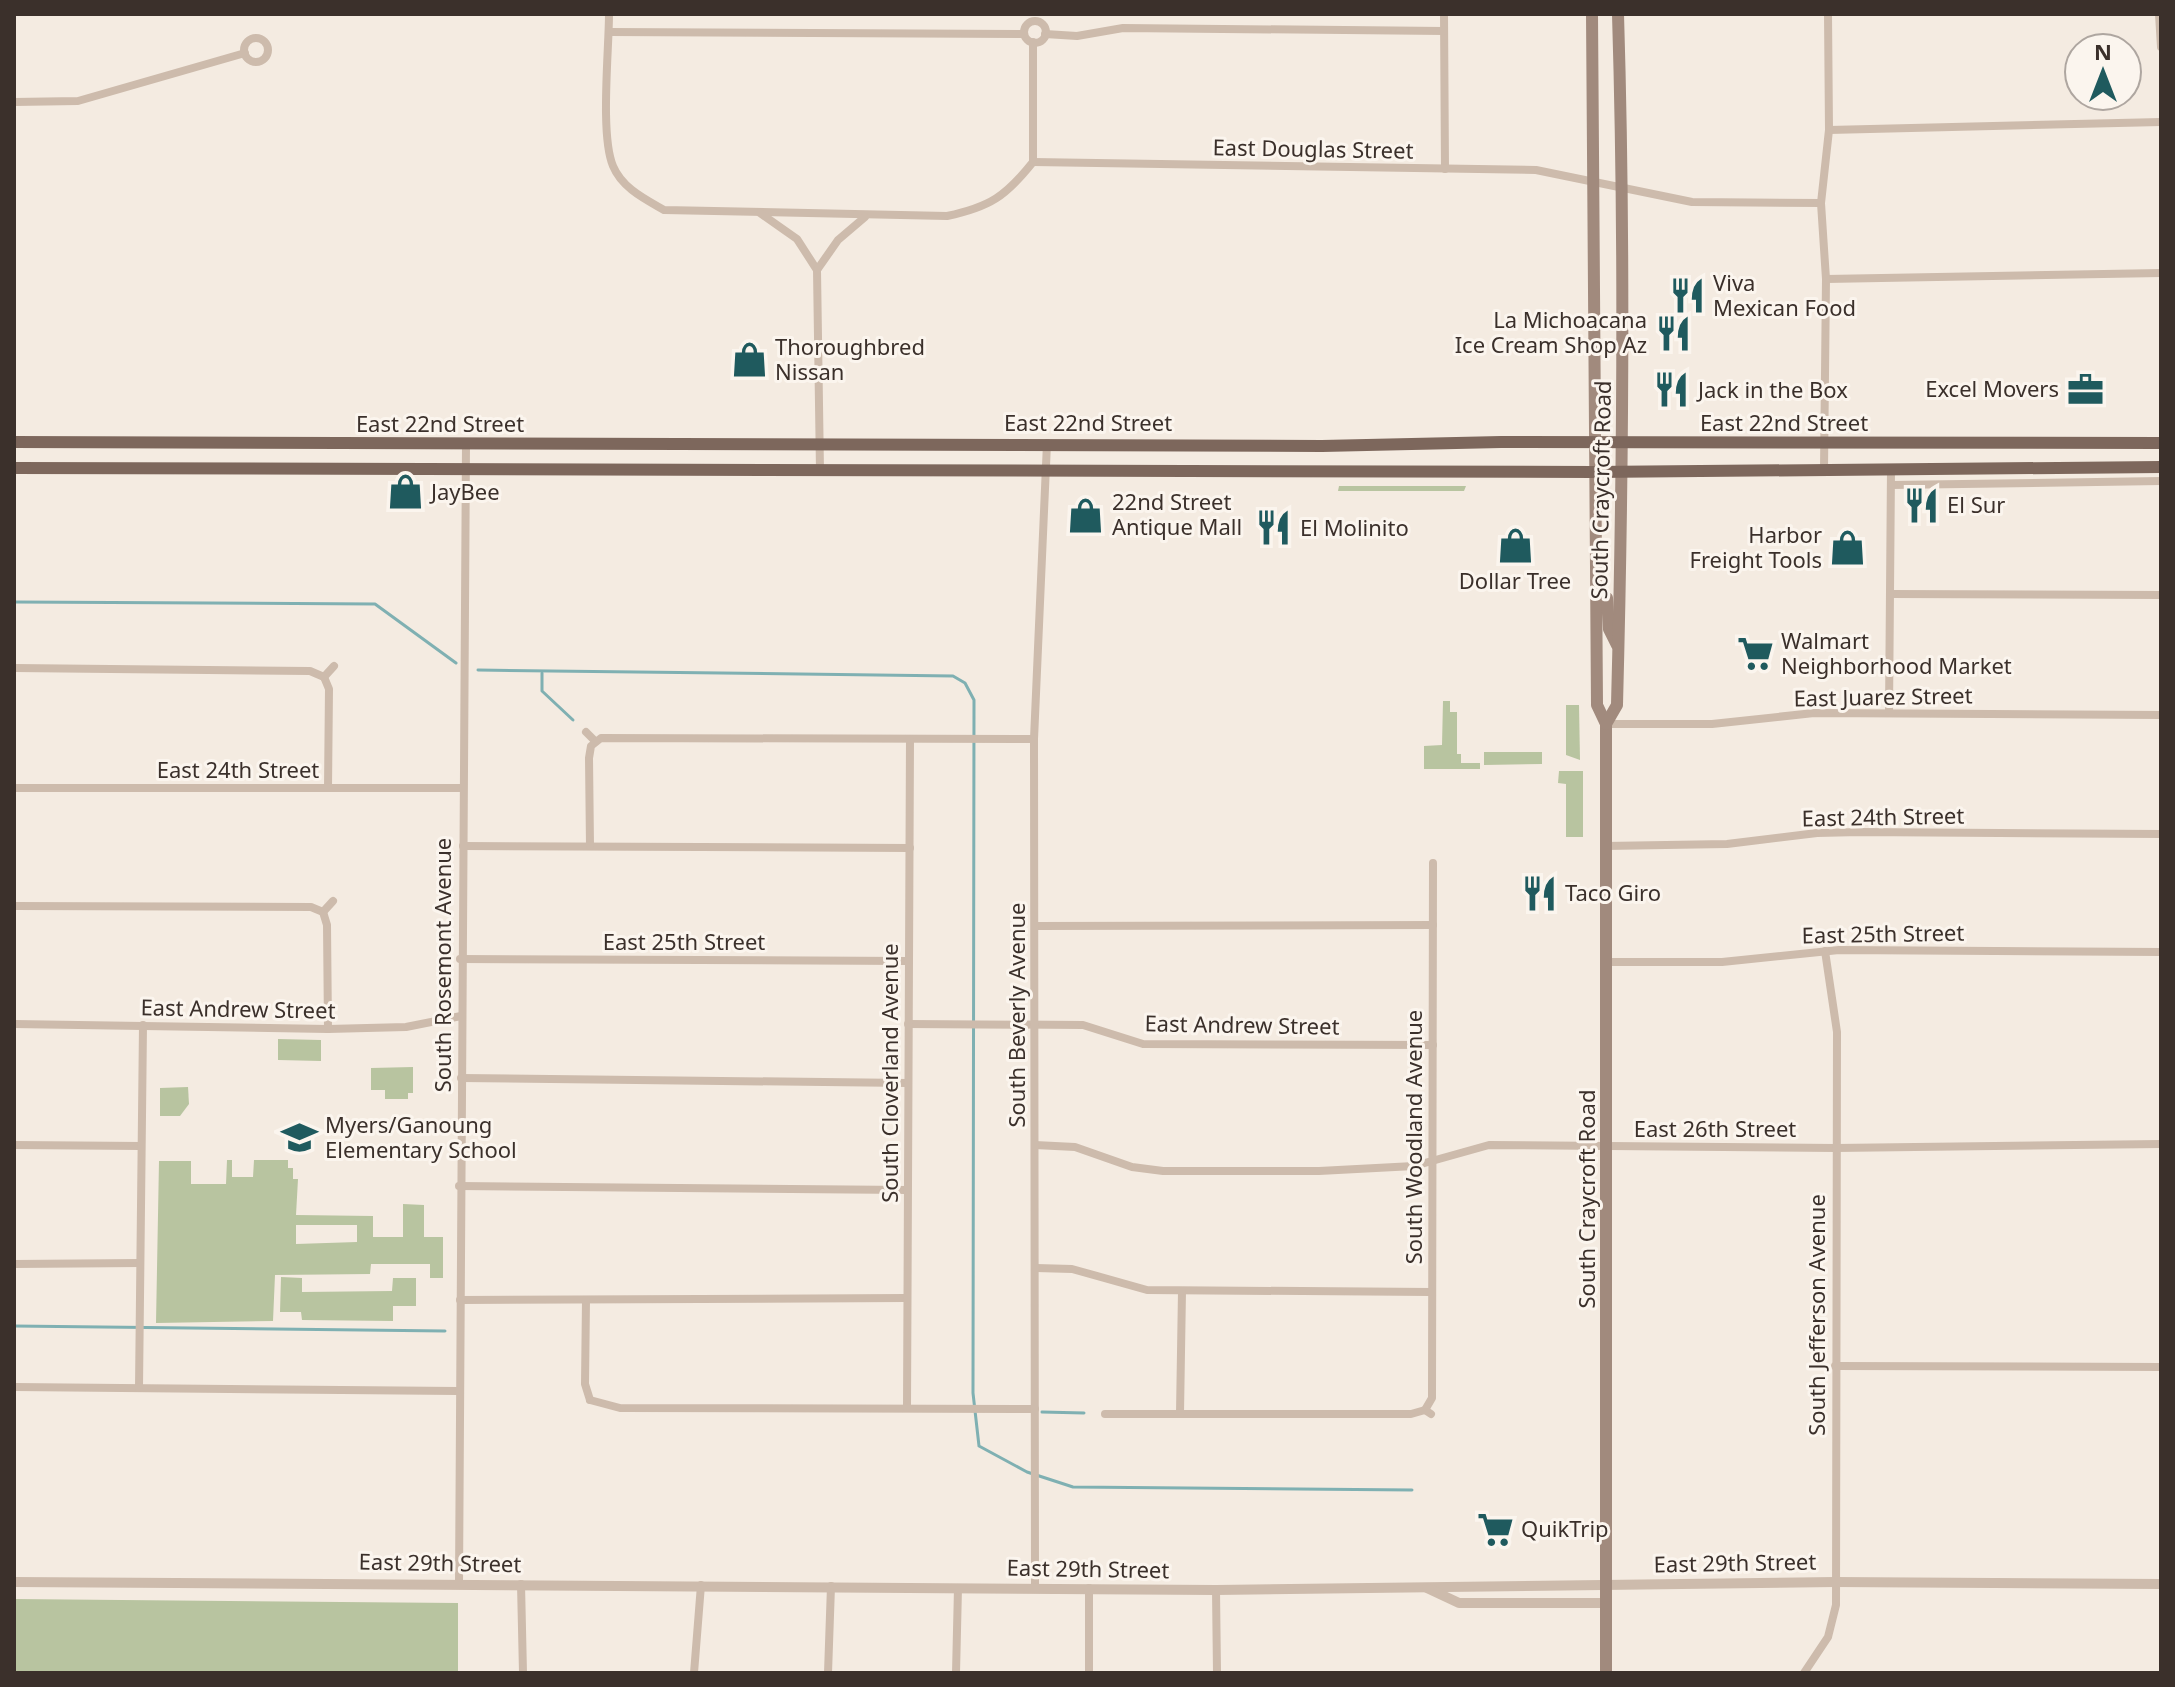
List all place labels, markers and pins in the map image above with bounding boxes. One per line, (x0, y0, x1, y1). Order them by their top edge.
place label: Viva Mexican Food (1713, 267, 1856, 322)
restaurant icon: Viva Mexican Food (1668, 277, 1706, 315)
place label: La Michoacana Ice Cream Shop Az (1455, 304, 1647, 359)
restaurant icon: La Michoacana Ice Cream Shop Az (1654, 314, 1692, 352)
place label: Thoroughbred Nissan (775, 331, 925, 386)
shop icon: Thoroughbred Nissan (730, 341, 768, 379)
office icon: Excel Movers (2066, 370, 2104, 408)
restaurant icon: Jack in the Box (1653, 371, 1691, 409)
place label: Excel Movers (1925, 373, 2059, 403)
place label: Jack in the Box (1696, 374, 1848, 404)
shop icon: JayBee (386, 473, 424, 511)
place label: JayBee (429, 476, 500, 506)
place label: 22nd Street Antique Mall (1112, 486, 1242, 541)
restaurant icon: El Sur (1902, 486, 1940, 524)
place label: El Sur (1947, 489, 2005, 519)
shop icon: 22nd Street Antique Mall (1067, 496, 1105, 534)
restaurant icon: El Molinito (1255, 509, 1293, 547)
place label: El Molinito (1300, 512, 1409, 542)
place label: Harbor Freight Tools (1690, 519, 1822, 574)
shop icon: Dollar Tree (1496, 526, 1534, 564)
shop icon: Harbor Freight Tools (1829, 529, 1867, 567)
place label: Dollar Tree (1459, 565, 1571, 595)
place label: Walmart Neighborhood Market (1781, 625, 2012, 680)
supermarket icon: Walmart Neighborhood Market (1736, 635, 1774, 673)
restaurant icon: Taco Giro (1520, 874, 1558, 912)
place label: Taco Giro (1565, 877, 1661, 907)
place label: Myers/Ganoung Elementary School (325, 1109, 517, 1164)
school or university icon: Myers/Ganoung Elementary School (280, 1119, 318, 1157)
supermarket icon: QuikTrip (1476, 1510, 1514, 1548)
place label: QuikTrip (1521, 1513, 1609, 1543)

